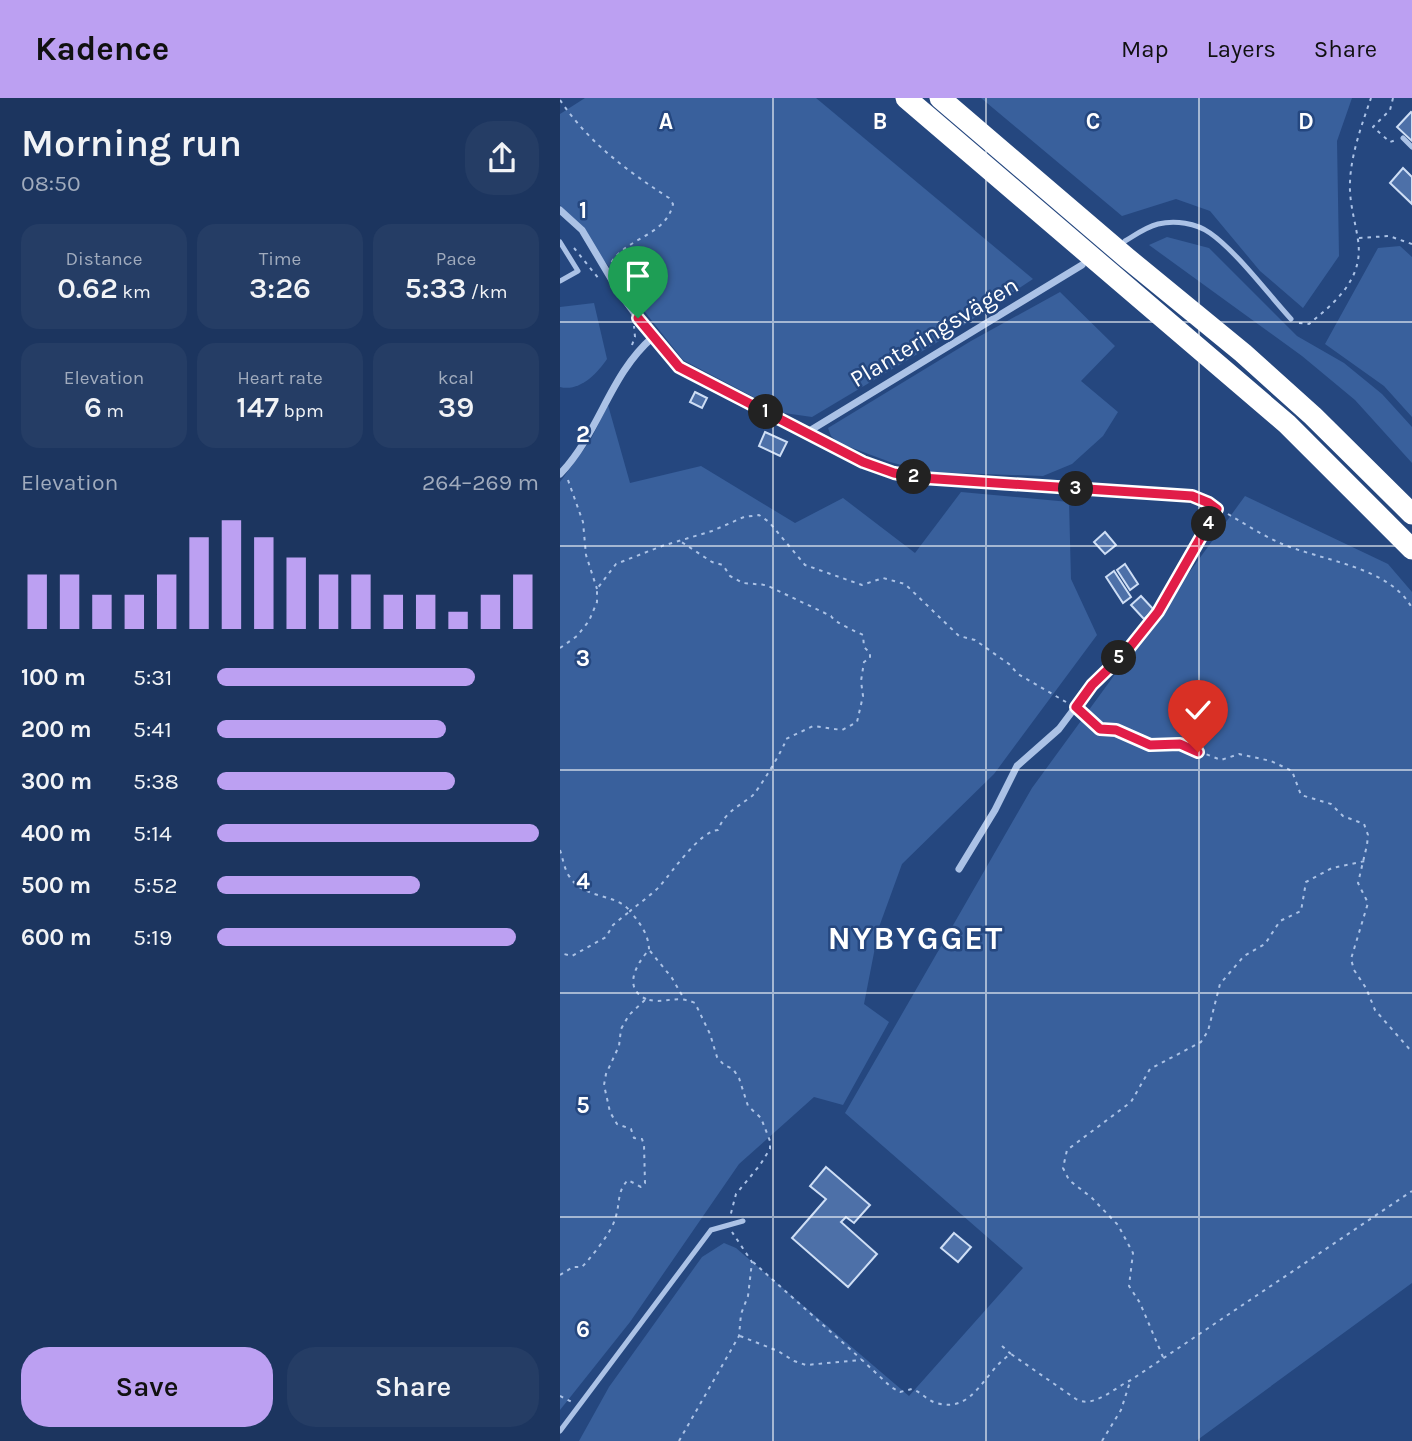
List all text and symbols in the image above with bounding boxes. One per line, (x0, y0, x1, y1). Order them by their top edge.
text: Kadence (35, 30, 169, 68)
text: Map (1121, 35, 1169, 63)
text: Layers (1207, 35, 1276, 63)
text: Share (1314, 35, 1377, 63)
text: A (659, 108, 673, 135)
text: B (873, 108, 887, 135)
text: C (1086, 108, 1100, 135)
text: D (1298, 108, 1314, 135)
text: Morning run (21, 121, 242, 166)
button: share (465, 121, 539, 195)
text: 08:50 (21, 170, 81, 197)
text: 1 (579, 197, 587, 224)
pin (608, 246, 668, 318)
text: Distance (66, 248, 142, 270)
text: Time (259, 248, 301, 270)
text: Pace (436, 248, 476, 270)
icon: arrive (619, 257, 657, 295)
text: 0.62 (57, 270, 118, 306)
text: 3:26 (249, 270, 311, 306)
text: 5:33 (404, 270, 466, 306)
street label: Planteringsvägen (845, 271, 1023, 393)
text: km (118, 281, 151, 303)
text: /km (466, 281, 508, 303)
text: Elevation (64, 367, 144, 389)
text: Heart rate (237, 367, 323, 389)
text: kcal (438, 367, 474, 389)
text: 6 (84, 389, 102, 425)
text: 147 (236, 389, 279, 425)
text: 39 (438, 389, 474, 425)
pin: 1 (748, 394, 784, 430)
text: m (102, 400, 124, 422)
text: bpm (279, 400, 324, 422)
text: 1 (762, 400, 769, 422)
text: 2 (576, 421, 590, 448)
pin: 2 (896, 460, 932, 494)
text: 2 (908, 465, 919, 487)
text: Elevation (21, 469, 118, 496)
text: 264–269 m (422, 469, 539, 496)
pin: 3 (1058, 472, 1094, 506)
text: 3 (1070, 477, 1081, 499)
pin: 4 (1192, 506, 1226, 542)
text: 4 (1203, 512, 1214, 534)
pin: 5 (1102, 640, 1136, 676)
text: 3 (576, 645, 590, 672)
text: 5 (1113, 646, 1124, 668)
text: 100 m (21, 664, 86, 691)
text: 5:31 (133, 664, 172, 691)
pin (1168, 680, 1228, 752)
icon: check (1179, 691, 1217, 729)
text: 200 m (21, 716, 92, 743)
text: 5:41 (133, 716, 172, 743)
text: 300 m (21, 768, 92, 795)
text: 5:38 (133, 768, 179, 795)
text: 400 m (21, 820, 91, 847)
text: 5:14 (133, 820, 172, 847)
text: 4 (576, 868, 590, 895)
text: 500 m (21, 872, 91, 899)
text: 5:52 (133, 872, 178, 899)
district label: NYBYGGET (828, 920, 1004, 957)
text: 600 m (21, 924, 92, 951)
text: 5:19 (133, 924, 172, 951)
text: 5 (576, 1092, 590, 1119)
text: 6 (576, 1316, 590, 1343)
button: Save (21, 1347, 273, 1427)
button: Share (287, 1347, 539, 1427)

